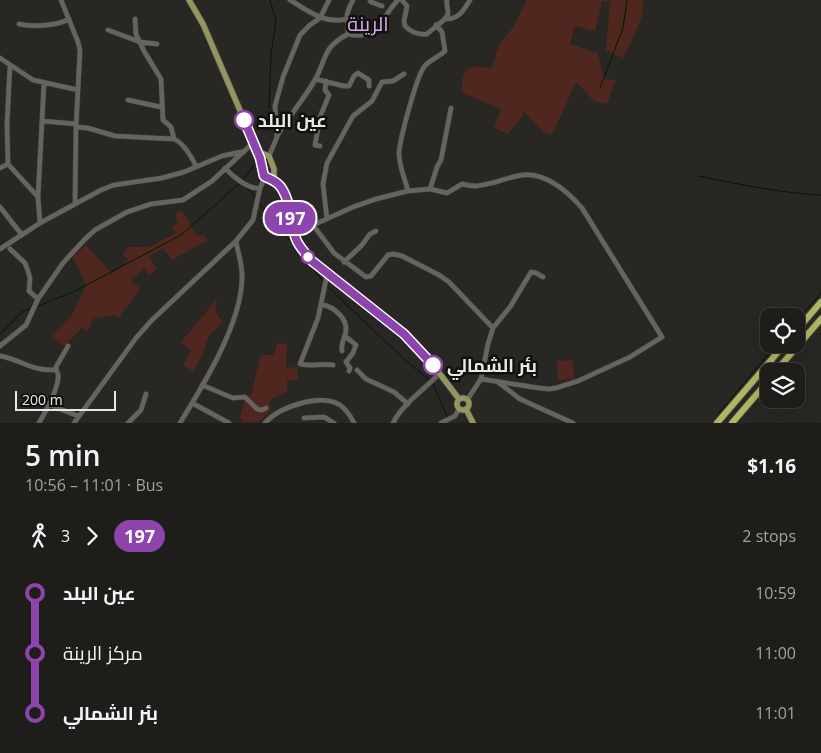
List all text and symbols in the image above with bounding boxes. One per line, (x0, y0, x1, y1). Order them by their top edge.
district label: الرينة (347, 10, 389, 37)
place label: عين البلد (258, 108, 327, 132)
marker: عين البلد (234, 110, 254, 130)
line badge: 197 (261, 202, 319, 234)
text: 197 (275, 206, 305, 230)
unlabelled marker (301, 250, 315, 264)
map controls (760, 308, 805, 408)
button: locate (760, 308, 805, 353)
place label: بئر الشمالي (447, 353, 537, 381)
marker: بئر الشمالي (423, 355, 443, 375)
button: layers (760, 363, 805, 408)
scale bar (15, 388, 116, 411)
text: 200 m (22, 390, 63, 409)
text: 5 min (25, 436, 101, 474)
text: $1.16 (747, 453, 796, 479)
text: 10:56 – 11:01 · Bus (25, 474, 163, 496)
icon: walk (25, 522, 53, 550)
icon: forward (78, 522, 106, 550)
text: 197 (124, 524, 155, 548)
text: 3 (61, 525, 70, 547)
text: 2 stops (742, 525, 796, 547)
text: عين البلد (63, 580, 135, 606)
text: 10:59 (755, 582, 796, 604)
text: مركز الرينة (63, 640, 143, 666)
text: 11:00 (755, 642, 796, 664)
text: بئر الشمالي (63, 700, 158, 726)
text: 11:01 (755, 702, 796, 724)

